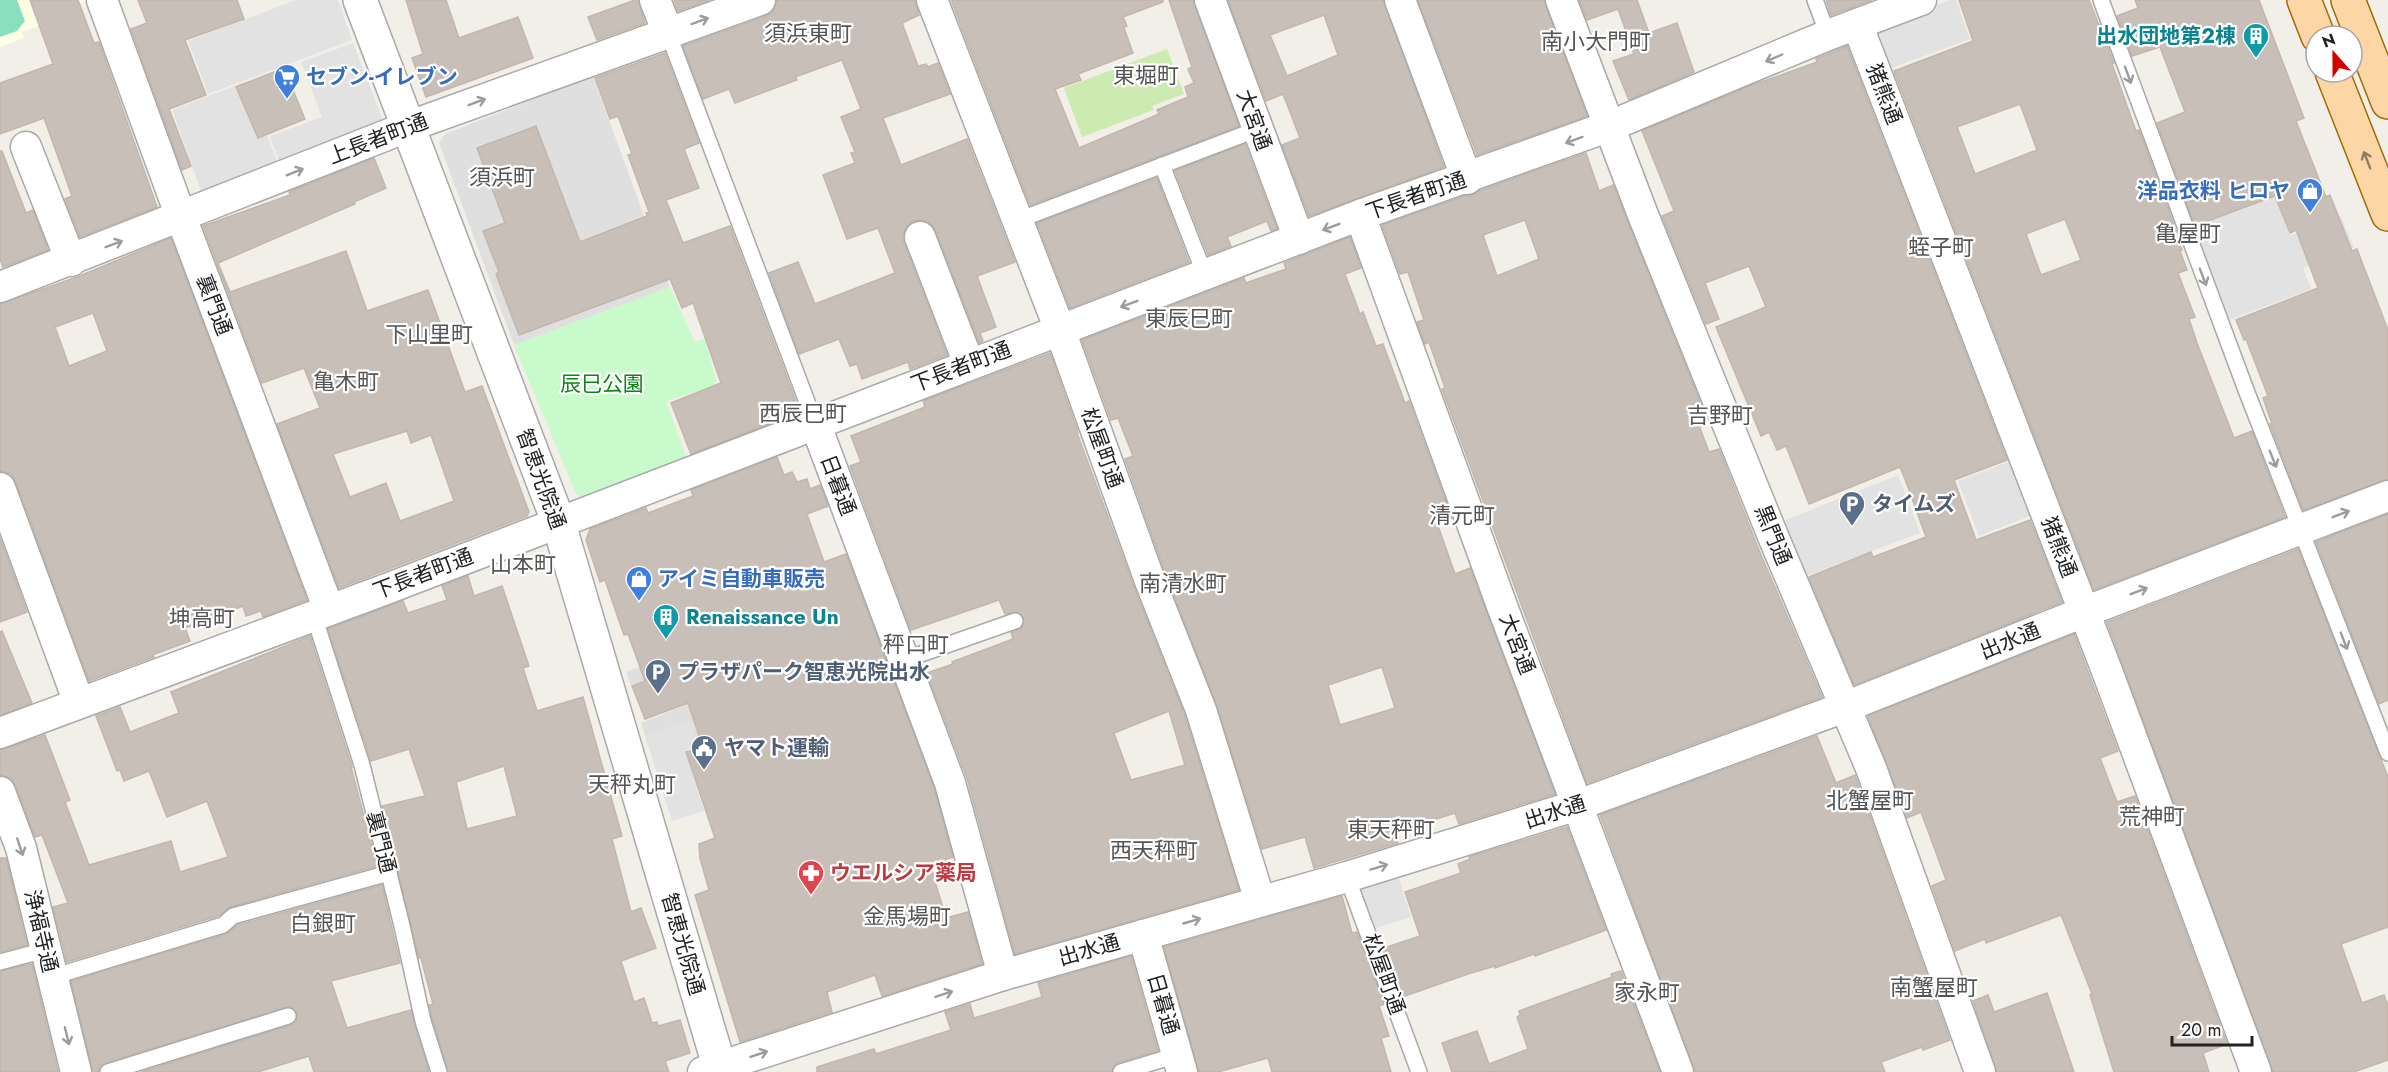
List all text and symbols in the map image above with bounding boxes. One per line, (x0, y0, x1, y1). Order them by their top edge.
one-way arrow (690, 15, 709, 26)
district label: 須浜東町 (764, 17, 852, 49)
place label: 出水団地第2棟 (2096, 21, 2236, 51)
building icon: 出水団地第2棟 (2241, 21, 2271, 59)
north arrow (2304, 24, 2364, 84)
district label: 南小大門町 (1541, 25, 1651, 57)
text: N (2319, 27, 2339, 53)
one-way arrow (1765, 53, 1784, 64)
district label: 東堀町 (1113, 59, 1179, 91)
street label: 猪熊通 (1859, 59, 1909, 129)
supermarket icon: セブン-イレブン (272, 62, 302, 100)
place label: セブン-イレブン (306, 62, 458, 92)
one-way arrow (2123, 65, 2134, 84)
street label: 大宮通 (1229, 85, 1279, 155)
one-way arrow (467, 96, 486, 107)
street label: 上長者町通 (324, 106, 432, 172)
one-way arrow (1565, 135, 1584, 146)
one-way arrow (2360, 151, 2371, 170)
district label: 須浜町 (469, 161, 535, 193)
street label: 下長者町通 (1361, 165, 1471, 227)
one-way arrow (285, 166, 304, 177)
place label: 洋品衣料 ヒロヤ (2137, 176, 2290, 206)
shop icon: 洋品衣料 ヒロヤ (2295, 176, 2325, 214)
district label: 亀屋町 (2155, 217, 2221, 249)
one-way arrow (1322, 222, 1341, 233)
district label: 蛭子町 (1908, 231, 1974, 263)
one-way arrow (104, 238, 122, 249)
one-way arrow (2198, 267, 2209, 286)
street label: 裏門通 (189, 270, 239, 340)
one-way arrow (1121, 299, 1139, 310)
district label: 東辰巳町 (1145, 302, 1233, 334)
district label: 下山里町 (385, 318, 473, 350)
street label: 下長者町通 (907, 334, 1015, 400)
district label: 亀木町 (313, 365, 379, 397)
park label: 辰巳公園 (560, 369, 644, 399)
district label: 西辰巳町 (759, 397, 847, 429)
district label: 吉野町 (1687, 399, 1753, 431)
street label: 松屋町通 (1074, 403, 1130, 493)
street label: 智恵光院通 (509, 425, 573, 533)
one-way arrow (2268, 449, 2279, 468)
street label: 日暮通 (813, 450, 863, 520)
parking icon: タイムズ (1837, 489, 1867, 527)
place label: タイムズ (1872, 489, 1956, 519)
district label: 清元町 (1429, 499, 1495, 531)
street label: 黒門通 (1747, 500, 1799, 570)
one-way arrow (2331, 508, 2350, 519)
street label: 猪熊通 (2034, 512, 2084, 582)
street label: 下長者町通 (369, 541, 477, 607)
district label: 山本町 (490, 548, 556, 580)
shop icon: アイミ自動車販売 (624, 564, 654, 602)
place label: アイミ自動車販売 (658, 564, 825, 594)
district label: 南清水町 (1139, 567, 1227, 599)
one-way arrow (2129, 585, 2148, 596)
district label: 坤高町 (169, 602, 235, 634)
building icon: Renaissance Un (651, 602, 681, 640)
place label: Renaissance Un (686, 602, 839, 632)
street label: 大宮通 (1492, 609, 1542, 679)
street label: 出水通 (1975, 615, 2045, 667)
district label: 秤口町 (883, 628, 949, 660)
one-way arrow (2339, 631, 2350, 649)
parking icon: プラザパーク智恵光院出水 (643, 657, 673, 695)
place label: プラザパーク智恵光院出水 (678, 657, 930, 687)
public building icon: ヤマト運輸 (689, 733, 719, 771)
place label: ヤマト運輸 (724, 733, 829, 763)
district label: 天秤丸町 (588, 768, 676, 800)
district label: 北蟹屋町 (1826, 784, 1914, 816)
street label: 出水通 (1520, 788, 1590, 836)
district label: 荒神町 (2119, 800, 2185, 832)
street label: 裏門通 (359, 808, 403, 876)
district label: 東天秤町 (1347, 813, 1435, 845)
district label: 西天秤町 (1110, 834, 1198, 866)
one-way arrow (15, 837, 26, 856)
pharmacy icon: ウエルシア薬局 (796, 858, 826, 896)
place label: ウエルシア薬局 (830, 858, 977, 888)
one-way arrow (1369, 861, 1388, 872)
street label: 浄福寺通 (17, 887, 65, 975)
street label: 智恵光院通 (654, 889, 712, 999)
district label: 金馬場町 (863, 900, 951, 932)
district label: 白銀町 (290, 907, 356, 939)
one-way arrow (1182, 915, 1201, 926)
street label: 出水通 (1055, 927, 1123, 973)
street label: 松屋町通 (1356, 929, 1412, 1019)
street label: 日暮通 (1140, 970, 1186, 1038)
district label: 南蟹屋町 (1890, 971, 1978, 1003)
district label: 家永町 (1614, 976, 1680, 1008)
one-way arrow (934, 988, 953, 999)
scale bar (2172, 1009, 2252, 1047)
text: 20 m (2181, 1017, 2221, 1043)
one-way arrow (61, 1026, 73, 1045)
one-way arrow (749, 1048, 768, 1059)

